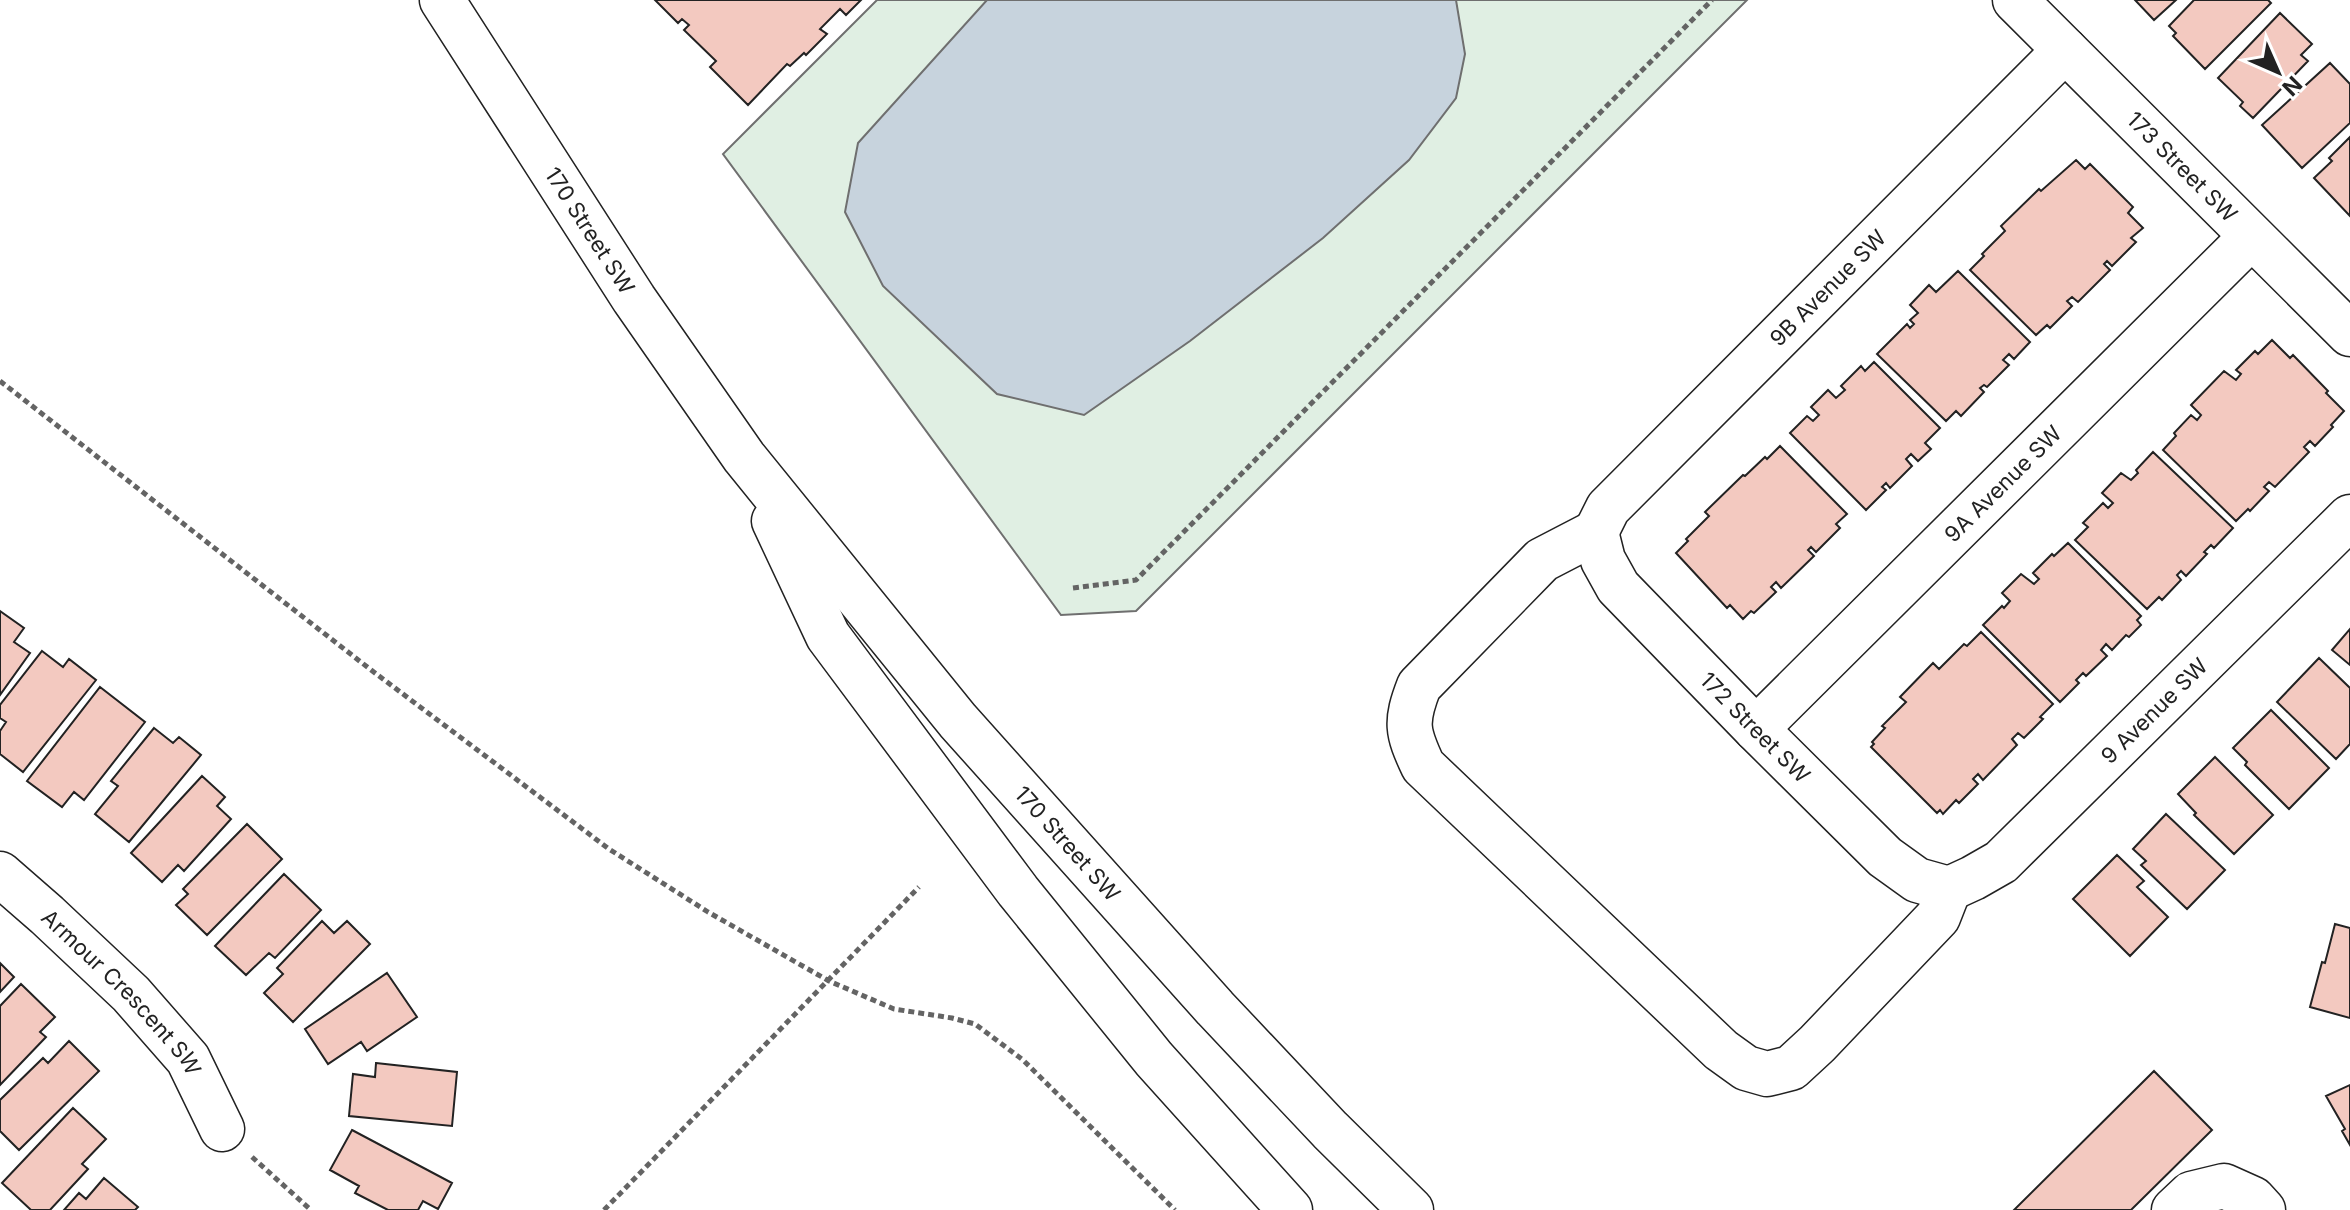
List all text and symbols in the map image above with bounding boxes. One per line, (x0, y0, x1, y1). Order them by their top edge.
north arrow (2238, 32, 2318, 112)
text: N (2277, 71, 2307, 101)
street label: 173 Street SW (2122, 106, 2243, 227)
street label: 170 Street SW (540, 162, 640, 299)
street label: 9B Avenue SW (1764, 224, 1891, 351)
street label: 9A Avenue SW (1939, 420, 2067, 547)
street label: 9 Avenue SW (2096, 652, 2213, 769)
street label: 172 Street SW (1695, 667, 1816, 788)
street label: 170 Street SW (1009, 781, 1126, 906)
street label: Armour Crescent SW (36, 904, 207, 1079)

